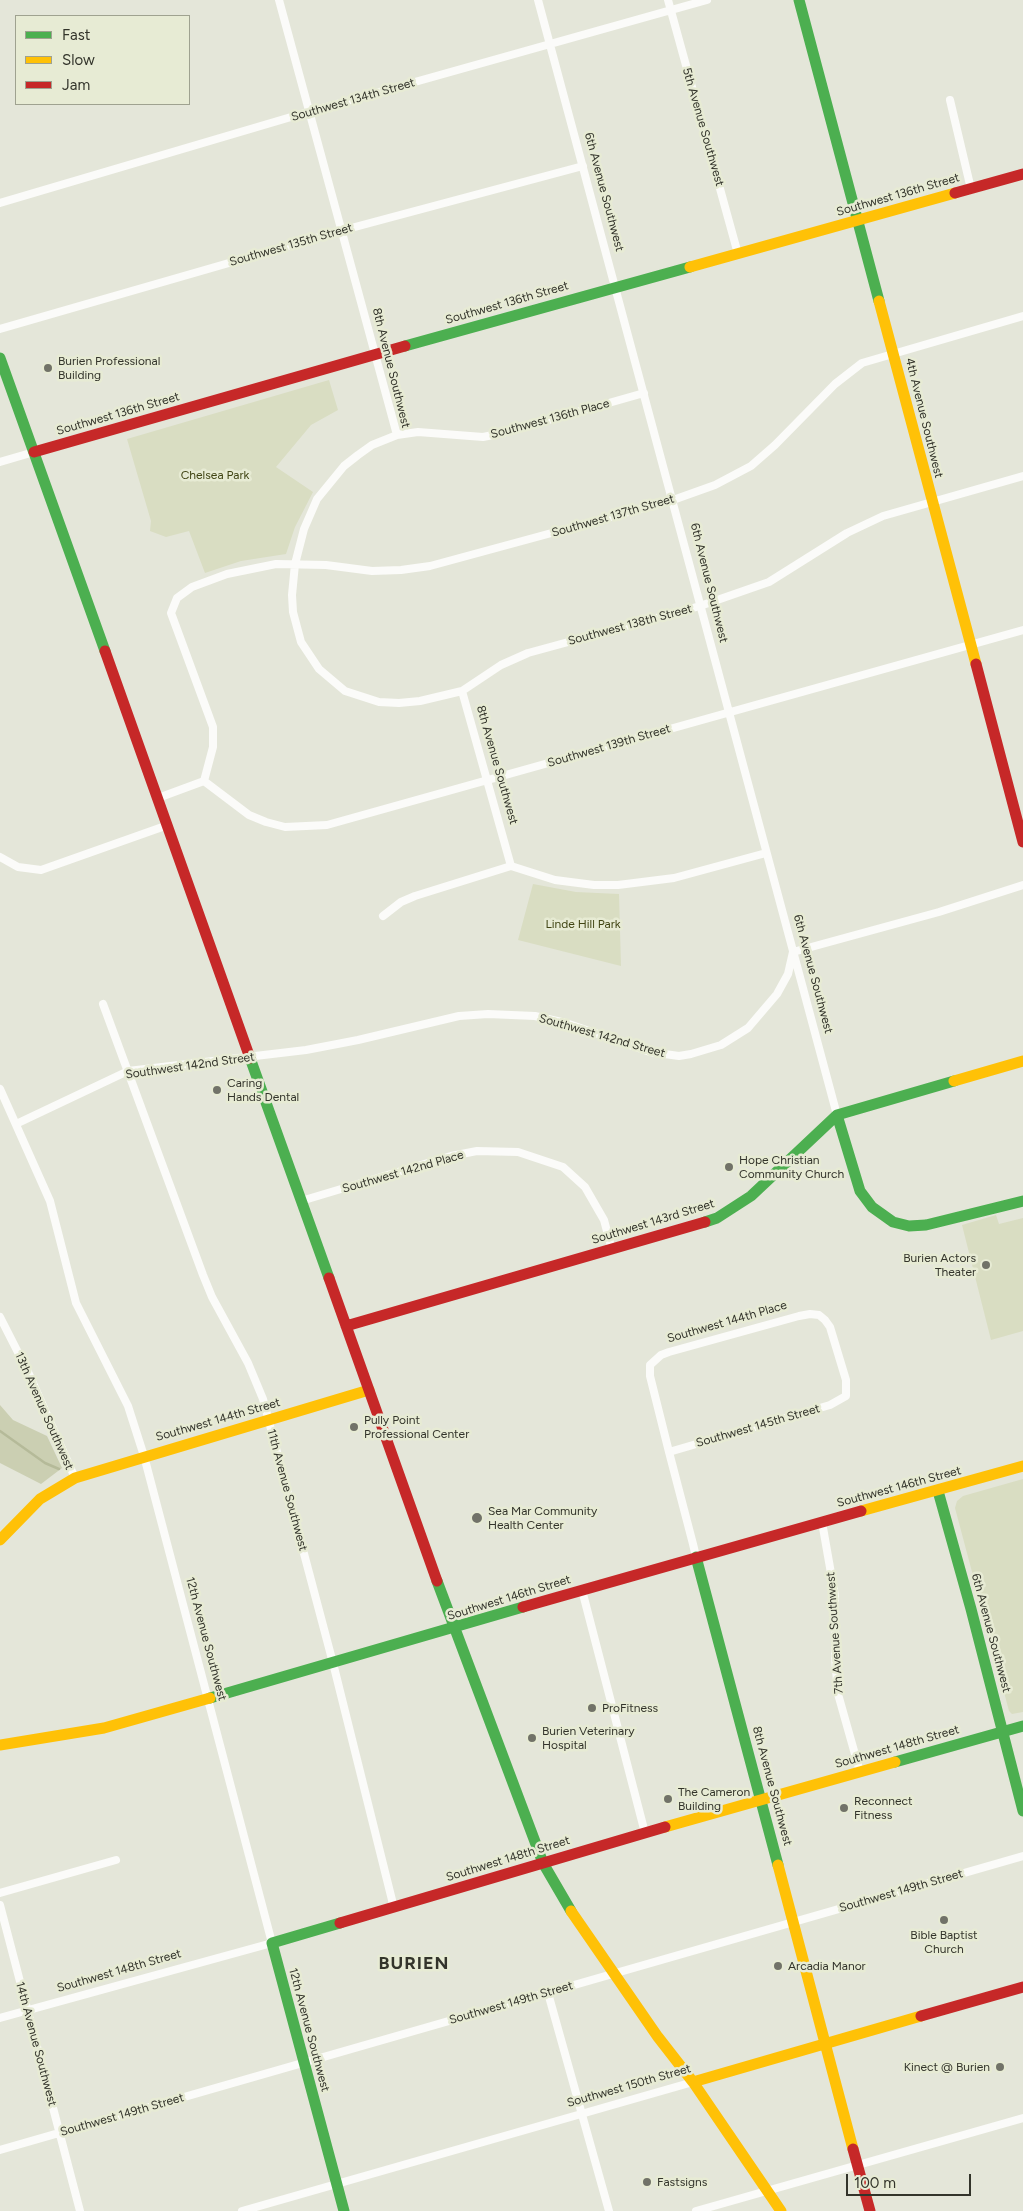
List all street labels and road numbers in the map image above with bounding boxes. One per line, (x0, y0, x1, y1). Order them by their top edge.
street label: 5th Avenue Southwest (679, 66, 727, 188)
street label: Southwest 134th Street (290, 75, 416, 125)
street label: 6th Avenue Southwest (581, 131, 627, 253)
street label: Southwest 136th Street (835, 171, 961, 219)
street label: Southwest 135th Street (228, 221, 354, 269)
street label: Southwest 136th Street (444, 279, 570, 327)
street label: 8th Avenue Southwest (369, 306, 413, 430)
street label: 4th Avenue Southwest (902, 356, 946, 480)
street label: Southwest 136th Street (55, 390, 181, 438)
street label: Southwest 136th Place (489, 396, 611, 442)
street label: Southwest 137th Street (550, 492, 676, 540)
street label: 6th Avenue Southwest (687, 522, 731, 644)
street label: Southwest 138th Street (566, 602, 694, 648)
street label: 8th Avenue Southwest (473, 704, 521, 826)
street label: Southwest 139th Street (546, 722, 672, 770)
street label: 6th Avenue Southwest (790, 913, 836, 1035)
street label: Southwest 142nd Street (537, 1011, 667, 1061)
street label: Southwest 142nd Street (124, 1050, 256, 1082)
street label: Southwest 142nd Place (341, 1148, 465, 1196)
street label: Southwest 143rd Street (590, 1196, 716, 1248)
street label: Southwest 144th Place (665, 1298, 789, 1346)
street label: 13th Avenue Southwest (12, 1350, 76, 1472)
street label: Southwest 144th Street (154, 1395, 282, 1445)
street label: Southwest 145th Street (694, 1401, 822, 1451)
street label: 11th Avenue Southwest (264, 1427, 310, 1553)
street label: Southwest 146th Street (835, 1463, 963, 1511)
street label: 7th Avenue Southwest (824, 1571, 846, 1695)
street label: Southwest 146th Street (446, 1572, 572, 1624)
street label: 6th Avenue Southwest (968, 1572, 1014, 1694)
street label: 12th Avenue Southwest (183, 1576, 229, 1702)
street label: Southwest 148th Street (833, 1722, 961, 1772)
street label: 8th Avenue Southwest (749, 1725, 795, 1847)
street label: Southwest 148th Street (444, 1833, 572, 1885)
street label: Southwest 149th Street (837, 1866, 965, 1916)
street label: Southwest 148th Street (55, 1946, 183, 1996)
street label: 12th Avenue Southwest (286, 1967, 332, 2093)
street label: Southwest 149th Street (447, 1978, 575, 2028)
street label: 14th Avenue Southwest (12, 1980, 60, 2108)
street label: Southwest 150th Street (565, 2061, 693, 2111)
street label: Southwest 149th Street (58, 2090, 186, 2140)

